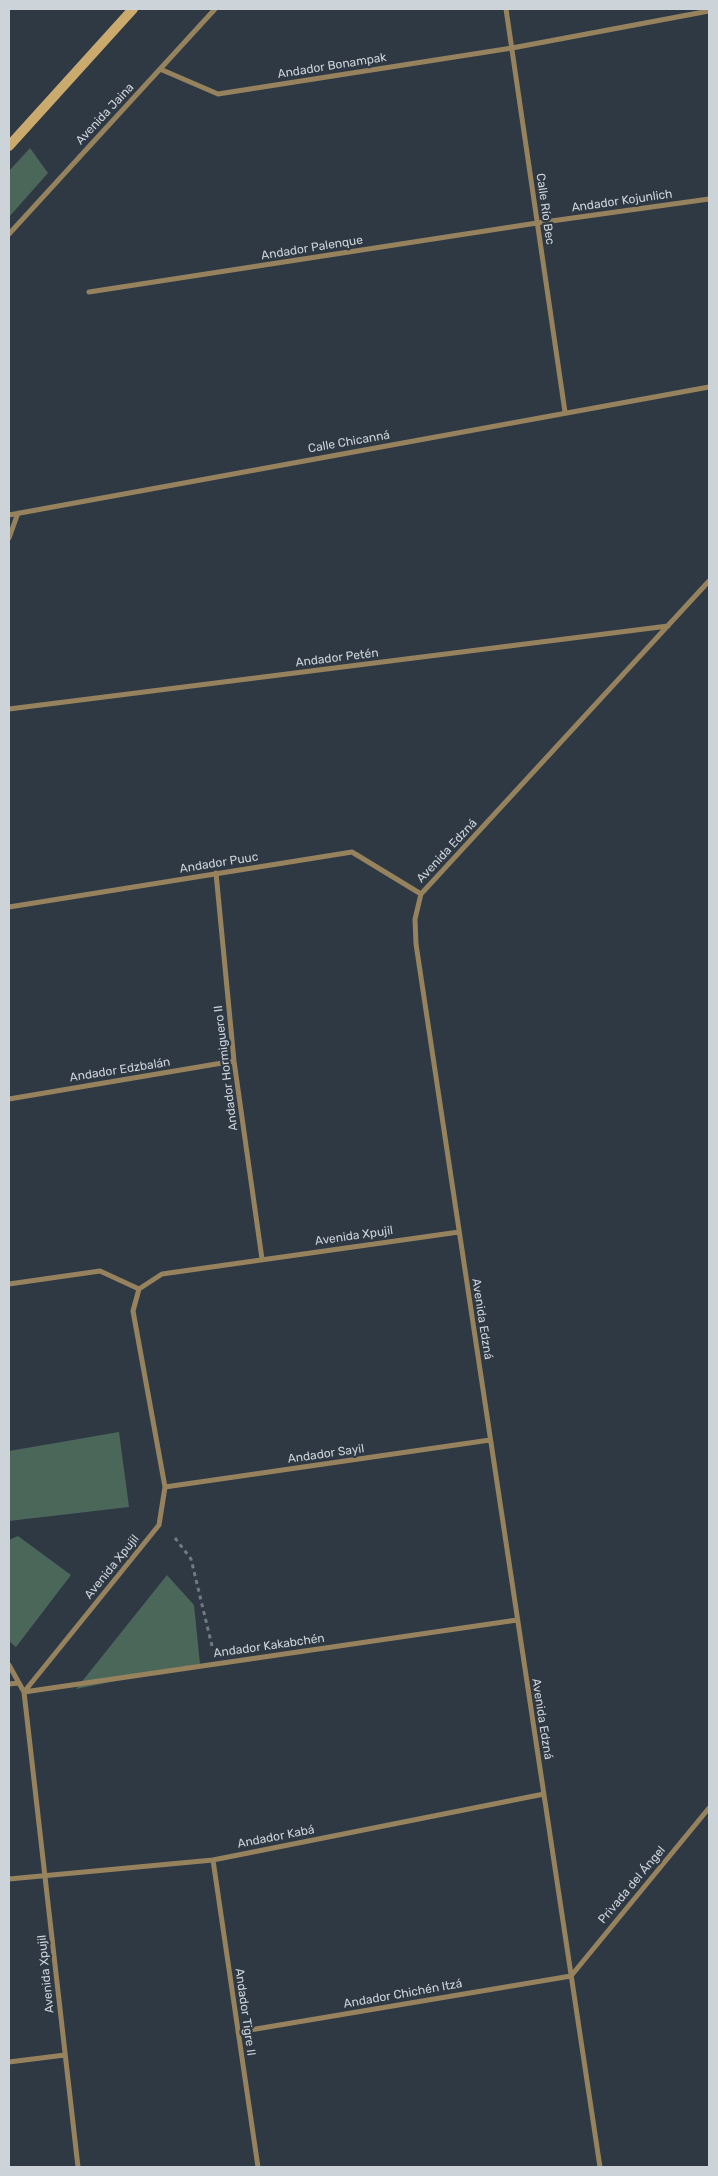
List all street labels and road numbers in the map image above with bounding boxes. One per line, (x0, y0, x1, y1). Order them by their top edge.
street label: Andador Bonampak (277, 50, 387, 82)
street label: Avenida Jaina (73, 80, 137, 148)
street label: Calle Río Bec (533, 172, 557, 246)
street label: Andador Kojunlich (571, 187, 673, 215)
street label: Andador Palenque (260, 233, 364, 263)
street label: Calle Chicanná (307, 428, 391, 456)
street label: Andador Petén (295, 646, 379, 670)
street label: Avenida Edzná (414, 816, 480, 886)
street label: Andador Puuc (179, 850, 259, 876)
street label: Andador Hormiguero II (211, 1005, 241, 1131)
street label: Andador Edzbalán (69, 1055, 171, 1085)
street label: Avenida Xpujil (314, 1223, 394, 1249)
street label: Avenida Edzná (468, 1277, 496, 1361)
street label: Andador Sayil (287, 1442, 365, 1466)
street label: Avenida Xpujil (82, 1532, 142, 1602)
street label: Andador Kakabchén (212, 1631, 326, 1661)
street label: Avenida Edzná (528, 1677, 556, 1761)
street label: Andador Kabá (236, 1822, 316, 1852)
street label: Privada del Ángel (595, 1843, 669, 1927)
street label: Avenida Xpujil (35, 1934, 57, 2014)
street label: Andador Tigre II (232, 1967, 258, 2057)
street label: Andador Chichén Itzá (342, 1976, 464, 2012)

